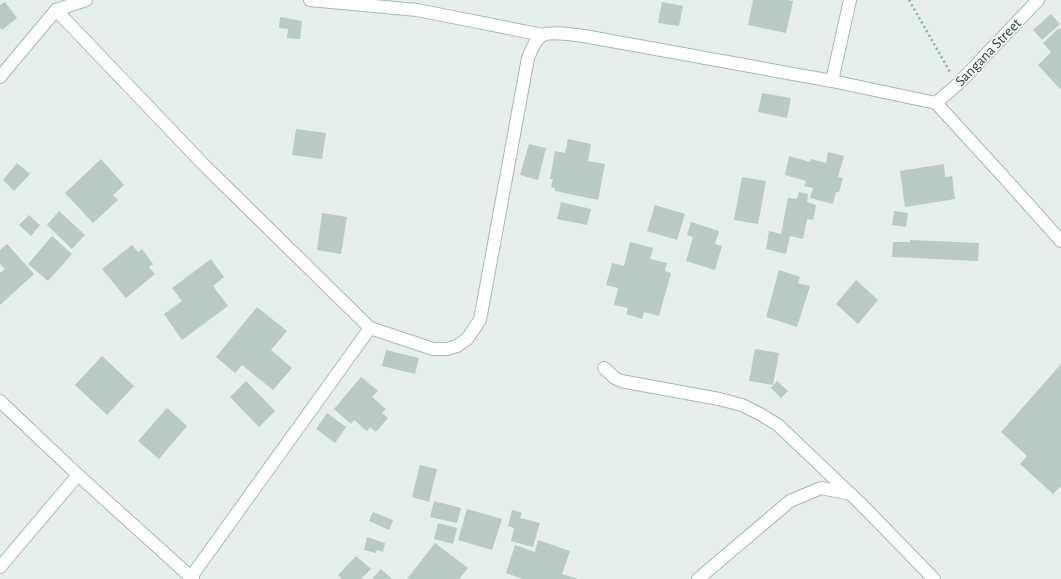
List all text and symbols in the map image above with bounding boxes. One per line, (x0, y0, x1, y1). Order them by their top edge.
street label: Sangana Street (953, 15, 1024, 89)

